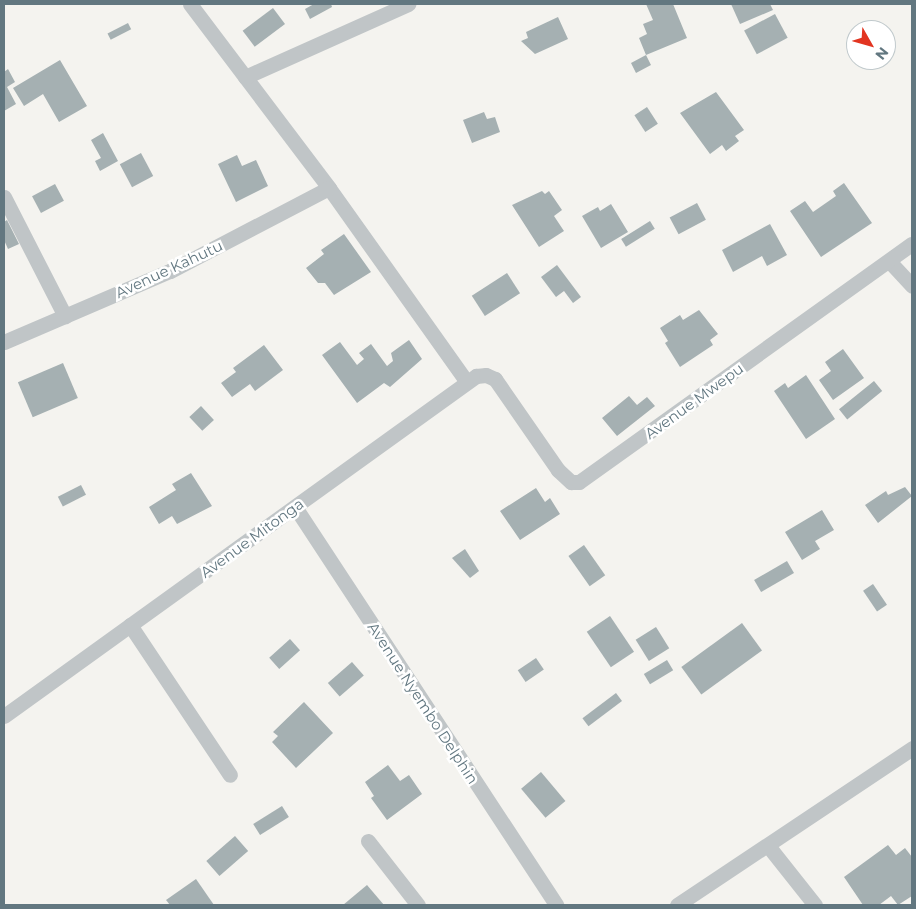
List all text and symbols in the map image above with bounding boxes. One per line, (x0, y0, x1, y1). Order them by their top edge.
north arrow (846, 20, 896, 70)
text: N (871, 44, 893, 64)
street label: Avenue Kahutu (113, 236, 225, 302)
street label: Avenue Mwepu (641, 359, 747, 443)
street label: Avenue Mitonga (197, 494, 307, 582)
street label: Avenue Nyembo Delphin (364, 619, 482, 787)

